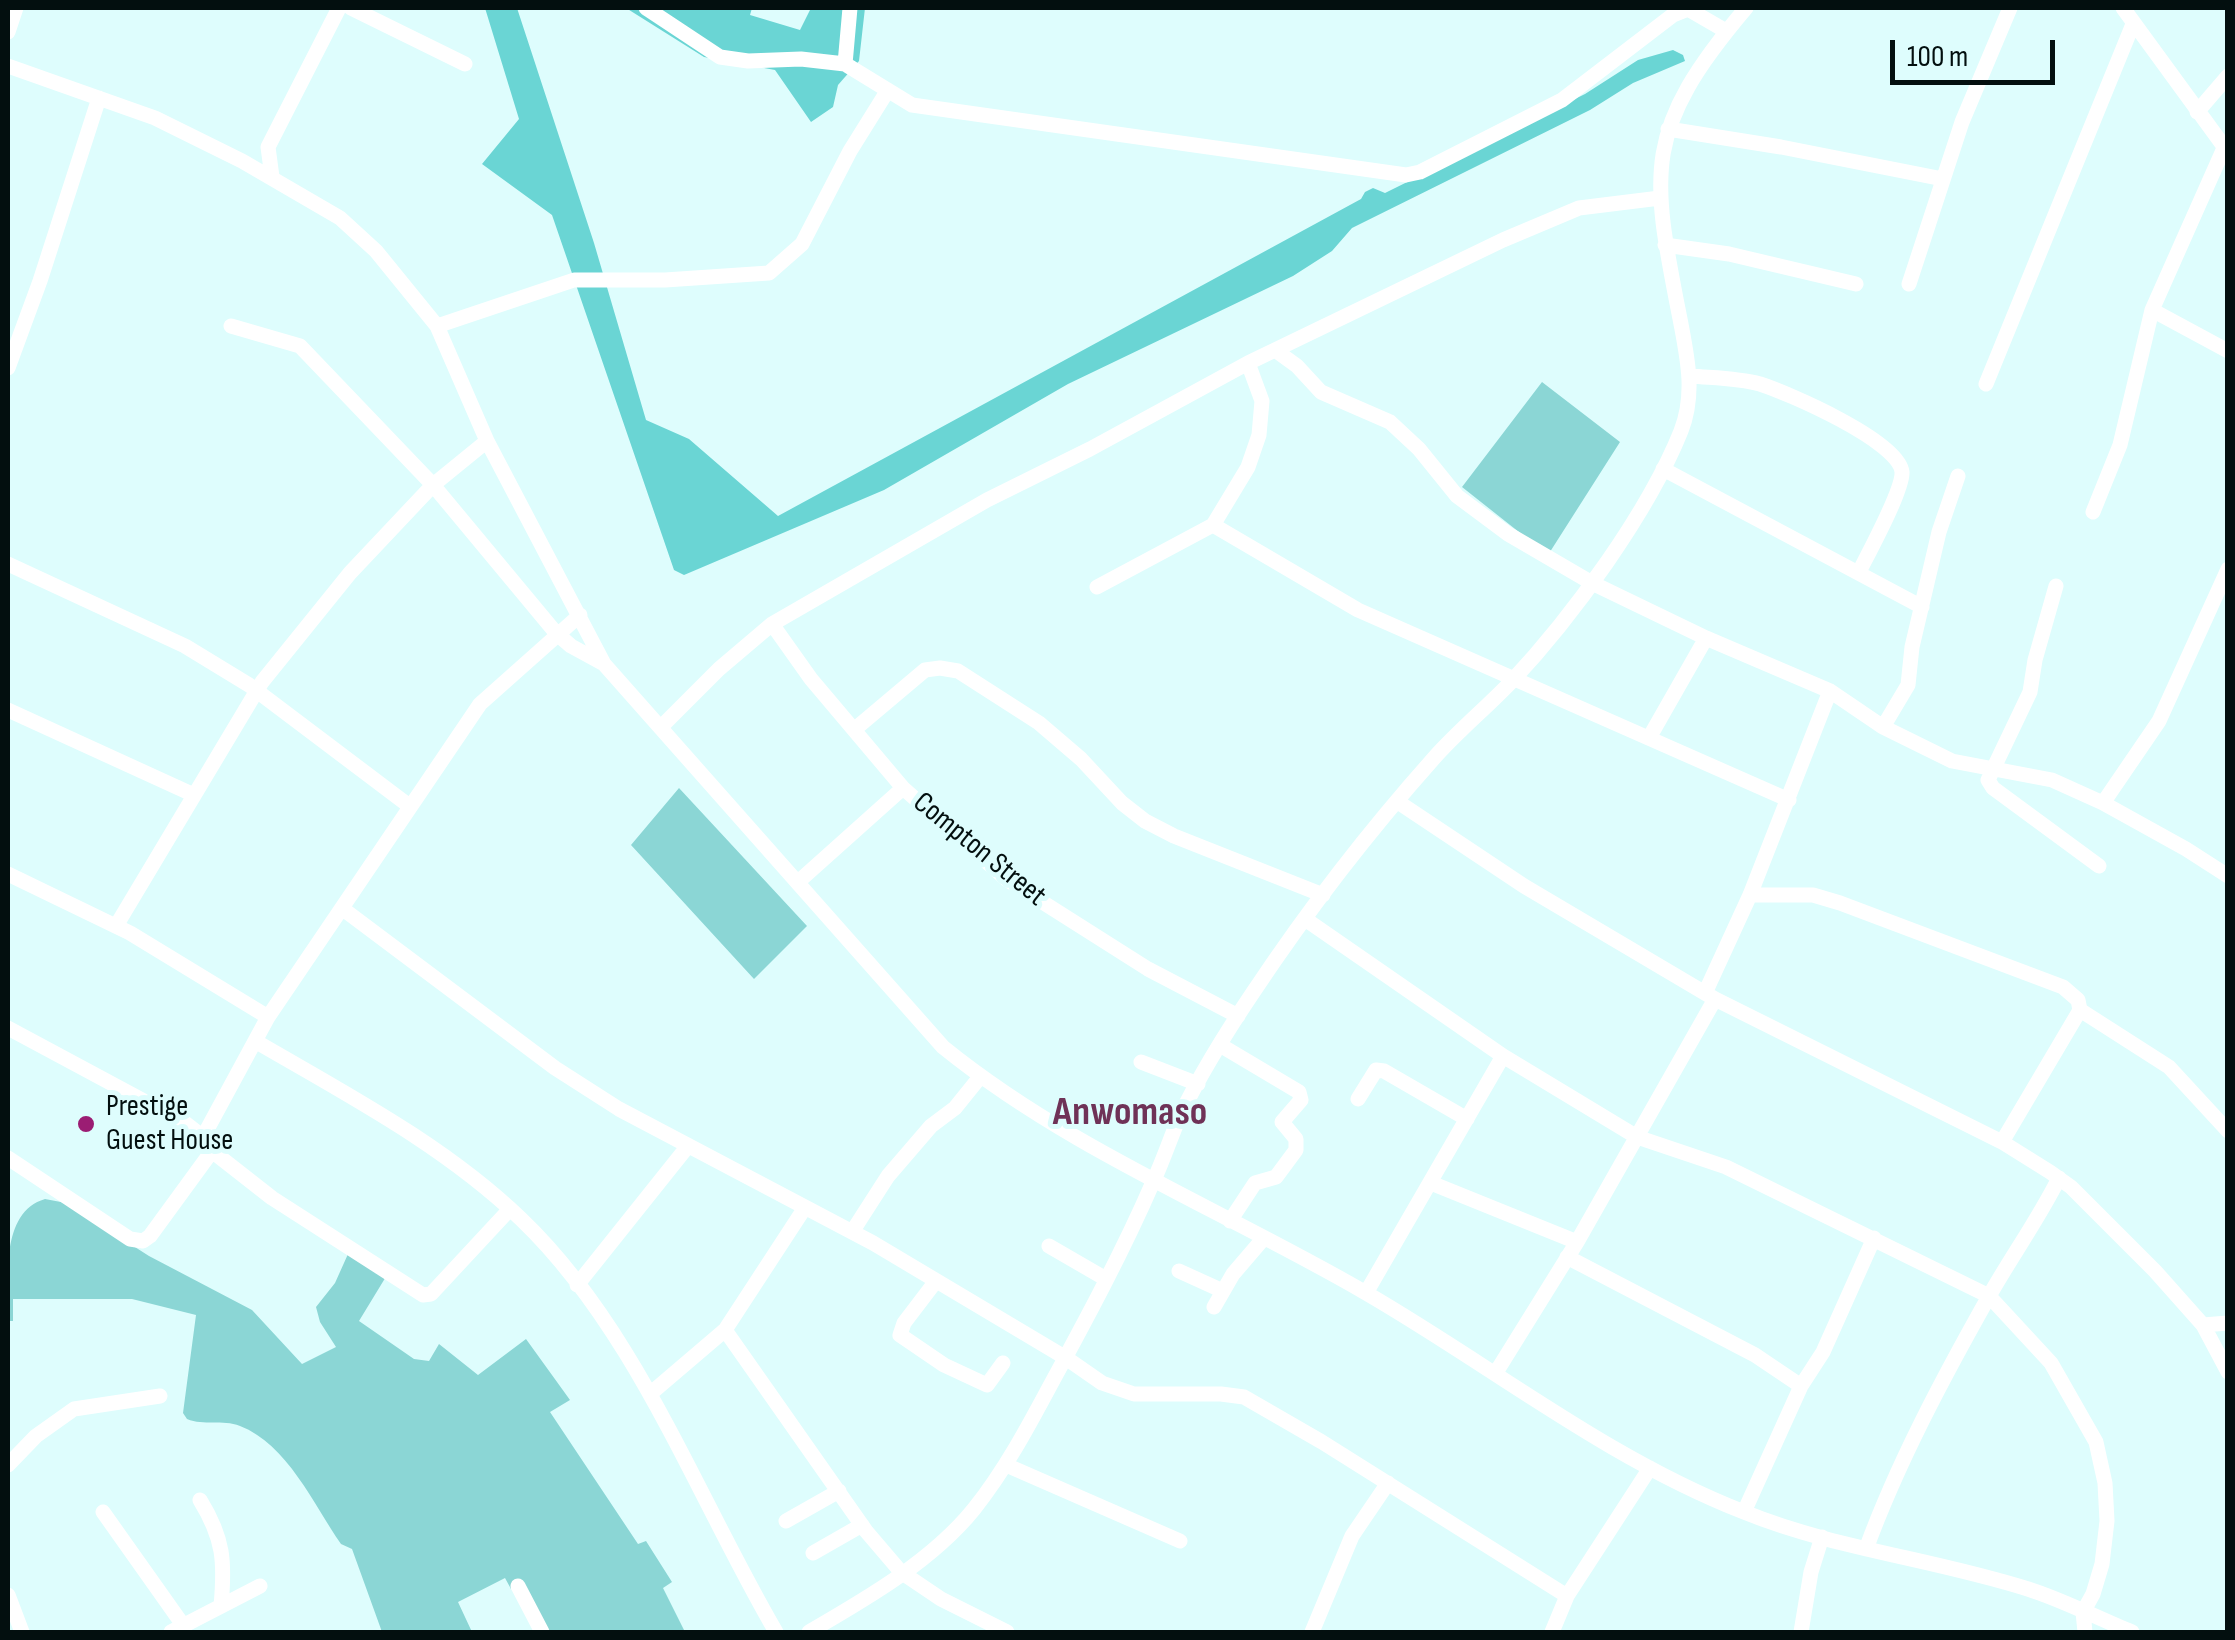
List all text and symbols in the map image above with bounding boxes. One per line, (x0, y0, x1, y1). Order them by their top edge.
scale bar (1895, 20, 2060, 82)
text: 100 m (1907, 39, 1968, 75)
street label: Compton Street (905, 785, 1053, 915)
place label: Prestige Guest House (106, 1089, 233, 1160)
district label: Anwomaso (1053, 1090, 1207, 1138)
marker: Prestige Guest House (75, 1113, 97, 1135)

